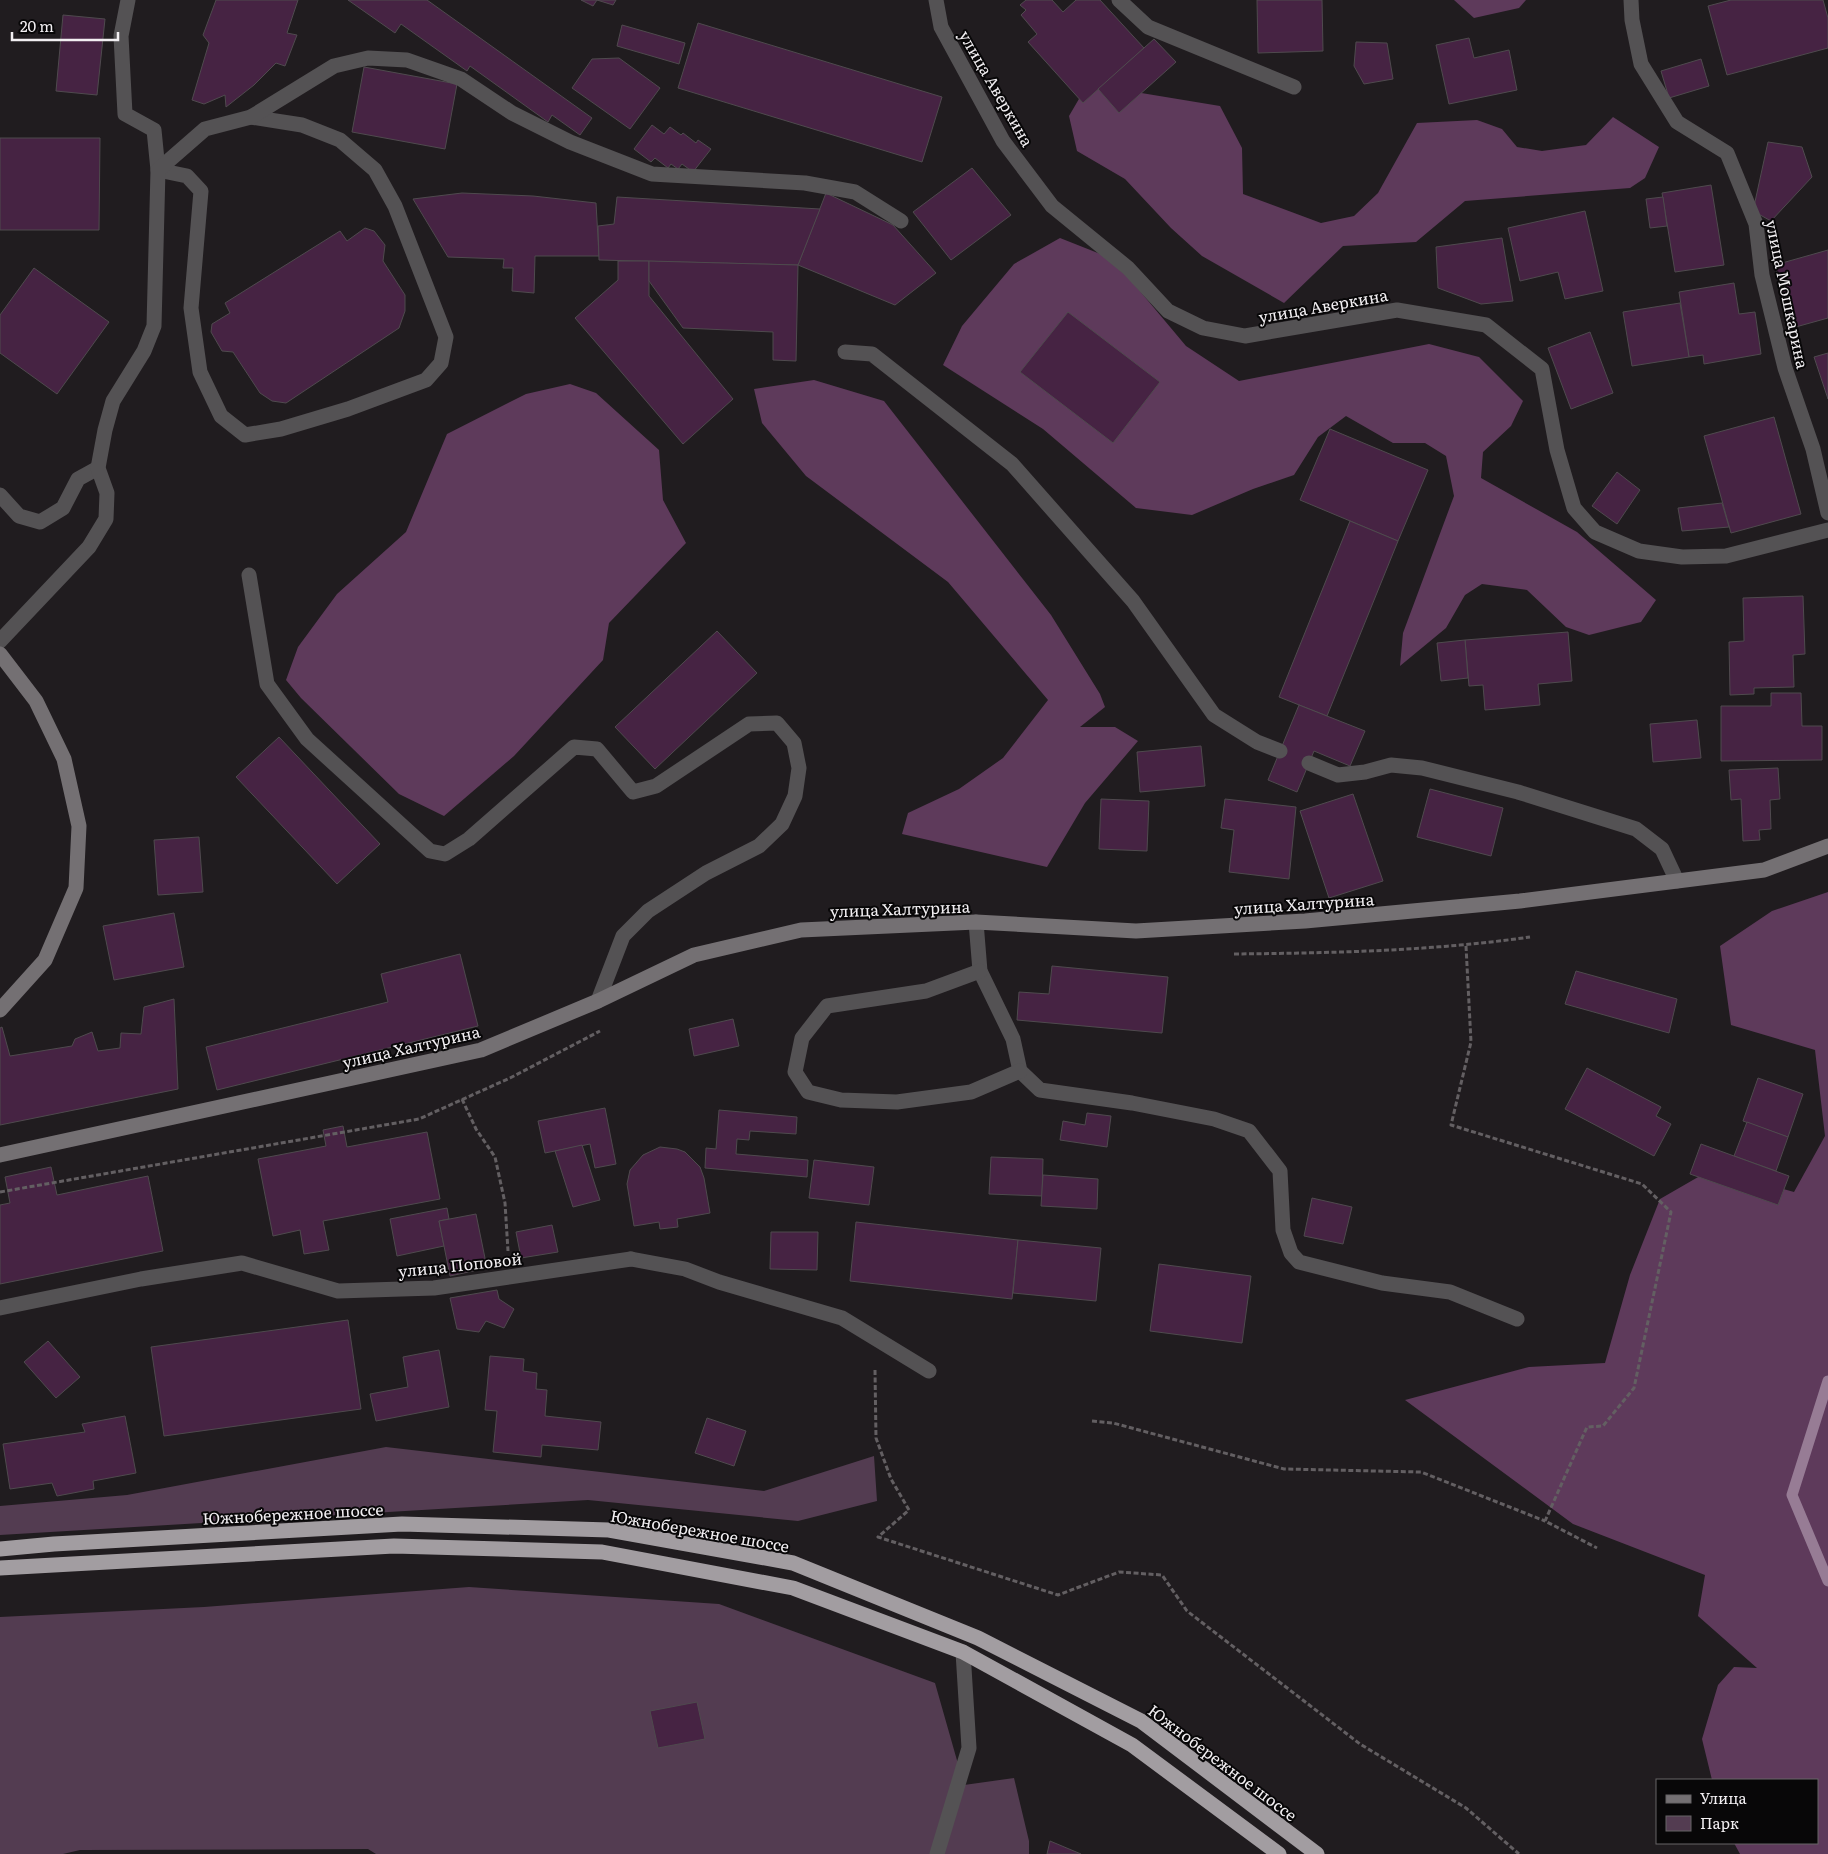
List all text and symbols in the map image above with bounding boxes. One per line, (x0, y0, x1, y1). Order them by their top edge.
scale bar (12, 10, 119, 42)
text: 20 m (20, 14, 54, 37)
street label: улица Аверкина (954, 25, 1040, 151)
street label: улица Мошкарина (1760, 217, 1816, 371)
street label: улица Аверкина (1256, 282, 1390, 328)
street label: улица Халтурина (1233, 886, 1375, 920)
street label: улица Халтурина (829, 894, 971, 922)
street label: улица Халтурина (340, 1018, 483, 1074)
street label: улица Поповой (397, 1246, 523, 1282)
street label: Южнобережное шоссе (202, 1496, 384, 1530)
street label: Южнобережное шоссе (609, 1502, 791, 1558)
street label: Южнобережное шоссе (1143, 1698, 1303, 1826)
legend (1656, 1779, 1818, 1844)
text: Улица (1700, 1786, 1748, 1809)
text: Парк (1700, 1811, 1739, 1834)

